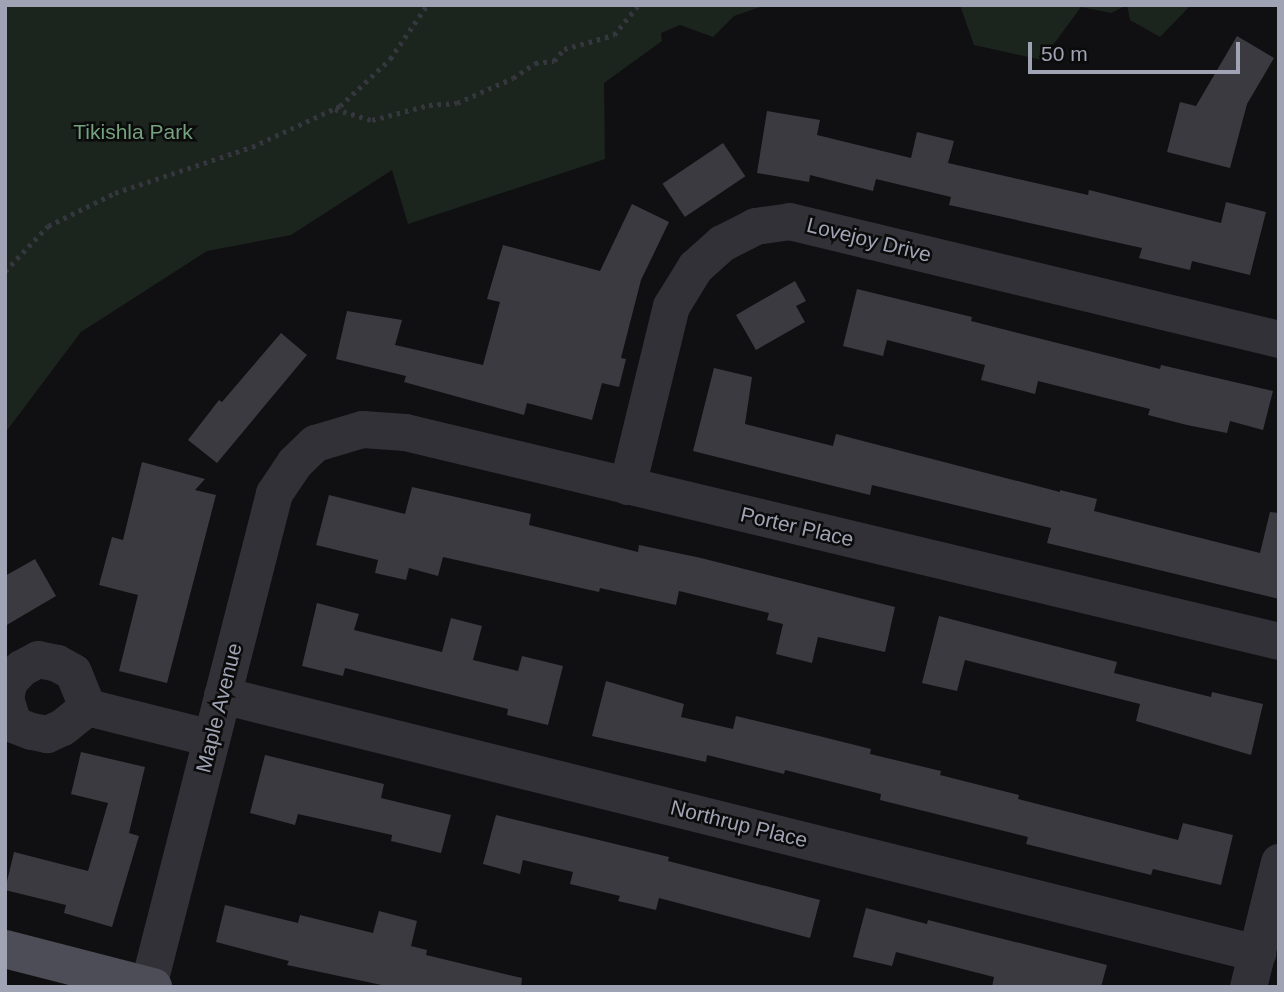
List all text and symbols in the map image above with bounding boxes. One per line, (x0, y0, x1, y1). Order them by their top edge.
scale bar (1032, 28, 1244, 72)
text: 50 m (1041, 42, 1088, 65)
park label: Tikishla Park (73, 119, 193, 145)
street label: Lovejoy Drive (804, 212, 934, 268)
street label: Porter Place (738, 502, 856, 552)
street label: Maple Avenue (191, 640, 247, 776)
street label: Northrup Place (668, 795, 810, 853)

